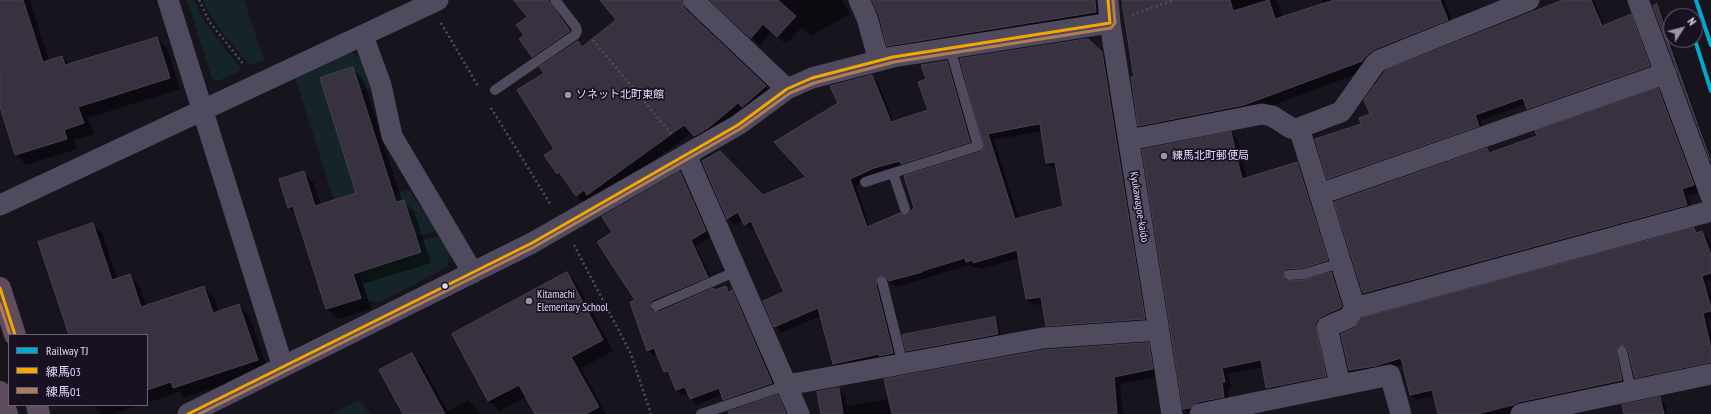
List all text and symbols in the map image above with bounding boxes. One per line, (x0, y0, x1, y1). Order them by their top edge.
north arrow (1663, 8, 1703, 48)
text: N (1684, 15, 1699, 28)
place label: ソネット北町東館 (576, 88, 664, 102)
marker: ソネット北町東館 (563, 90, 573, 100)
place label: 練馬北町郵便局 (1172, 149, 1249, 163)
marker: 練馬北町郵便局 (1159, 151, 1169, 161)
street label: Kyukawagoe-kaido (1127, 171, 1151, 243)
unlabelled marker (440, 281, 450, 291)
place label: Kitamachi Elementary School (537, 288, 608, 314)
marker: Kitamachi Elementary School (524, 296, 534, 306)
legend (8, 334, 148, 406)
text: Railway TJ (46, 343, 89, 358)
text: 練馬03 (46, 364, 81, 379)
text: 練馬01 (46, 384, 81, 399)

